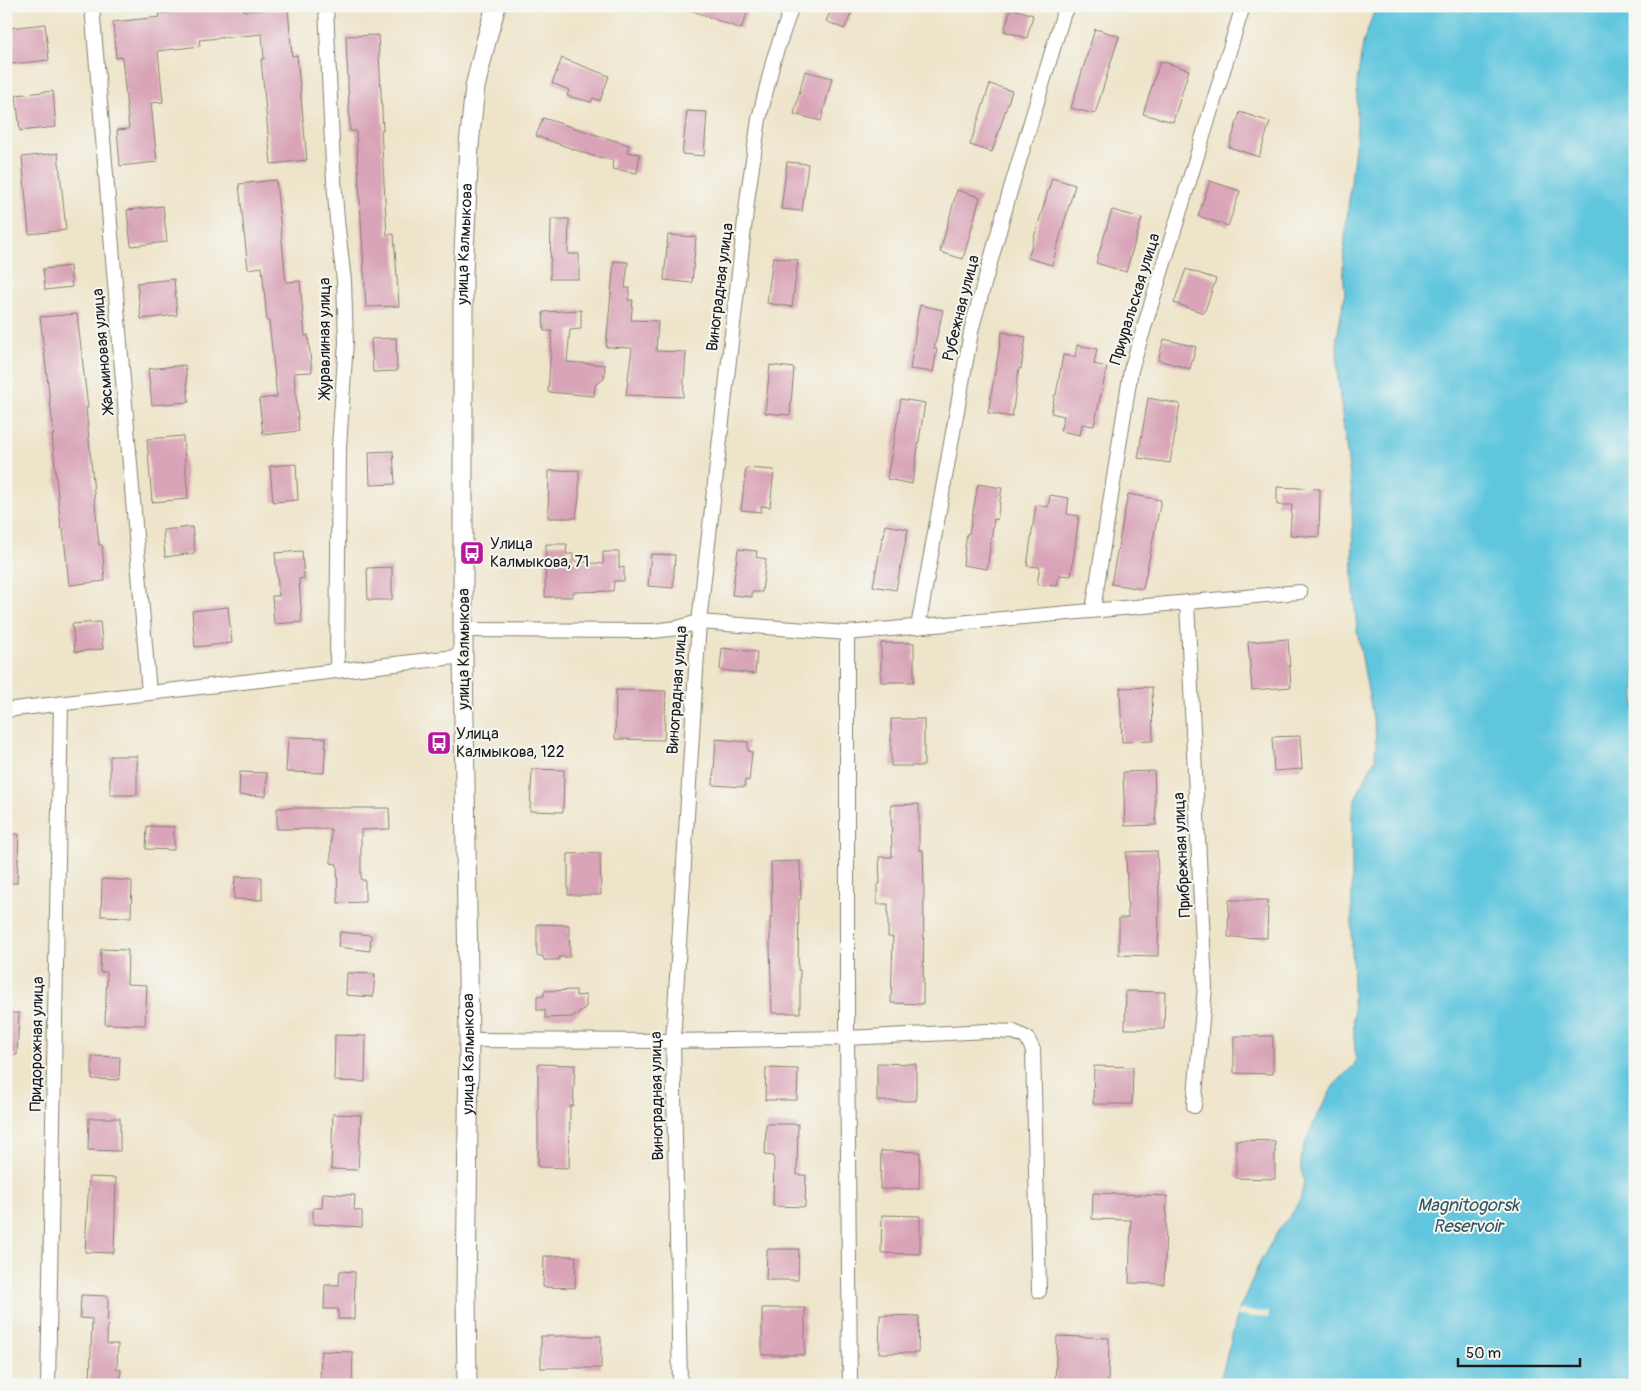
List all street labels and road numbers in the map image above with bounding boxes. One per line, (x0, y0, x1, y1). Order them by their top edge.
street label: улица Калмыкова (453, 183, 477, 306)
street label: Виноградная улица (702, 222, 738, 352)
street label: Приуральская улица (1105, 231, 1165, 367)
street label: Рубежная улица (938, 253, 984, 363)
street label: Журавлиная улица (315, 277, 335, 402)
street label: Жасминовая улица (88, 288, 119, 417)
street label: улица Калмыкова (454, 588, 474, 711)
street label: Виноградная улица (663, 625, 691, 755)
street label: Прибрежная улица (1169, 792, 1195, 918)
street label: Придорожная улица (26, 976, 48, 1112)
street label: улица Калмыкова (458, 993, 479, 1116)
street label: Виноградная улица (646, 1031, 668, 1161)

